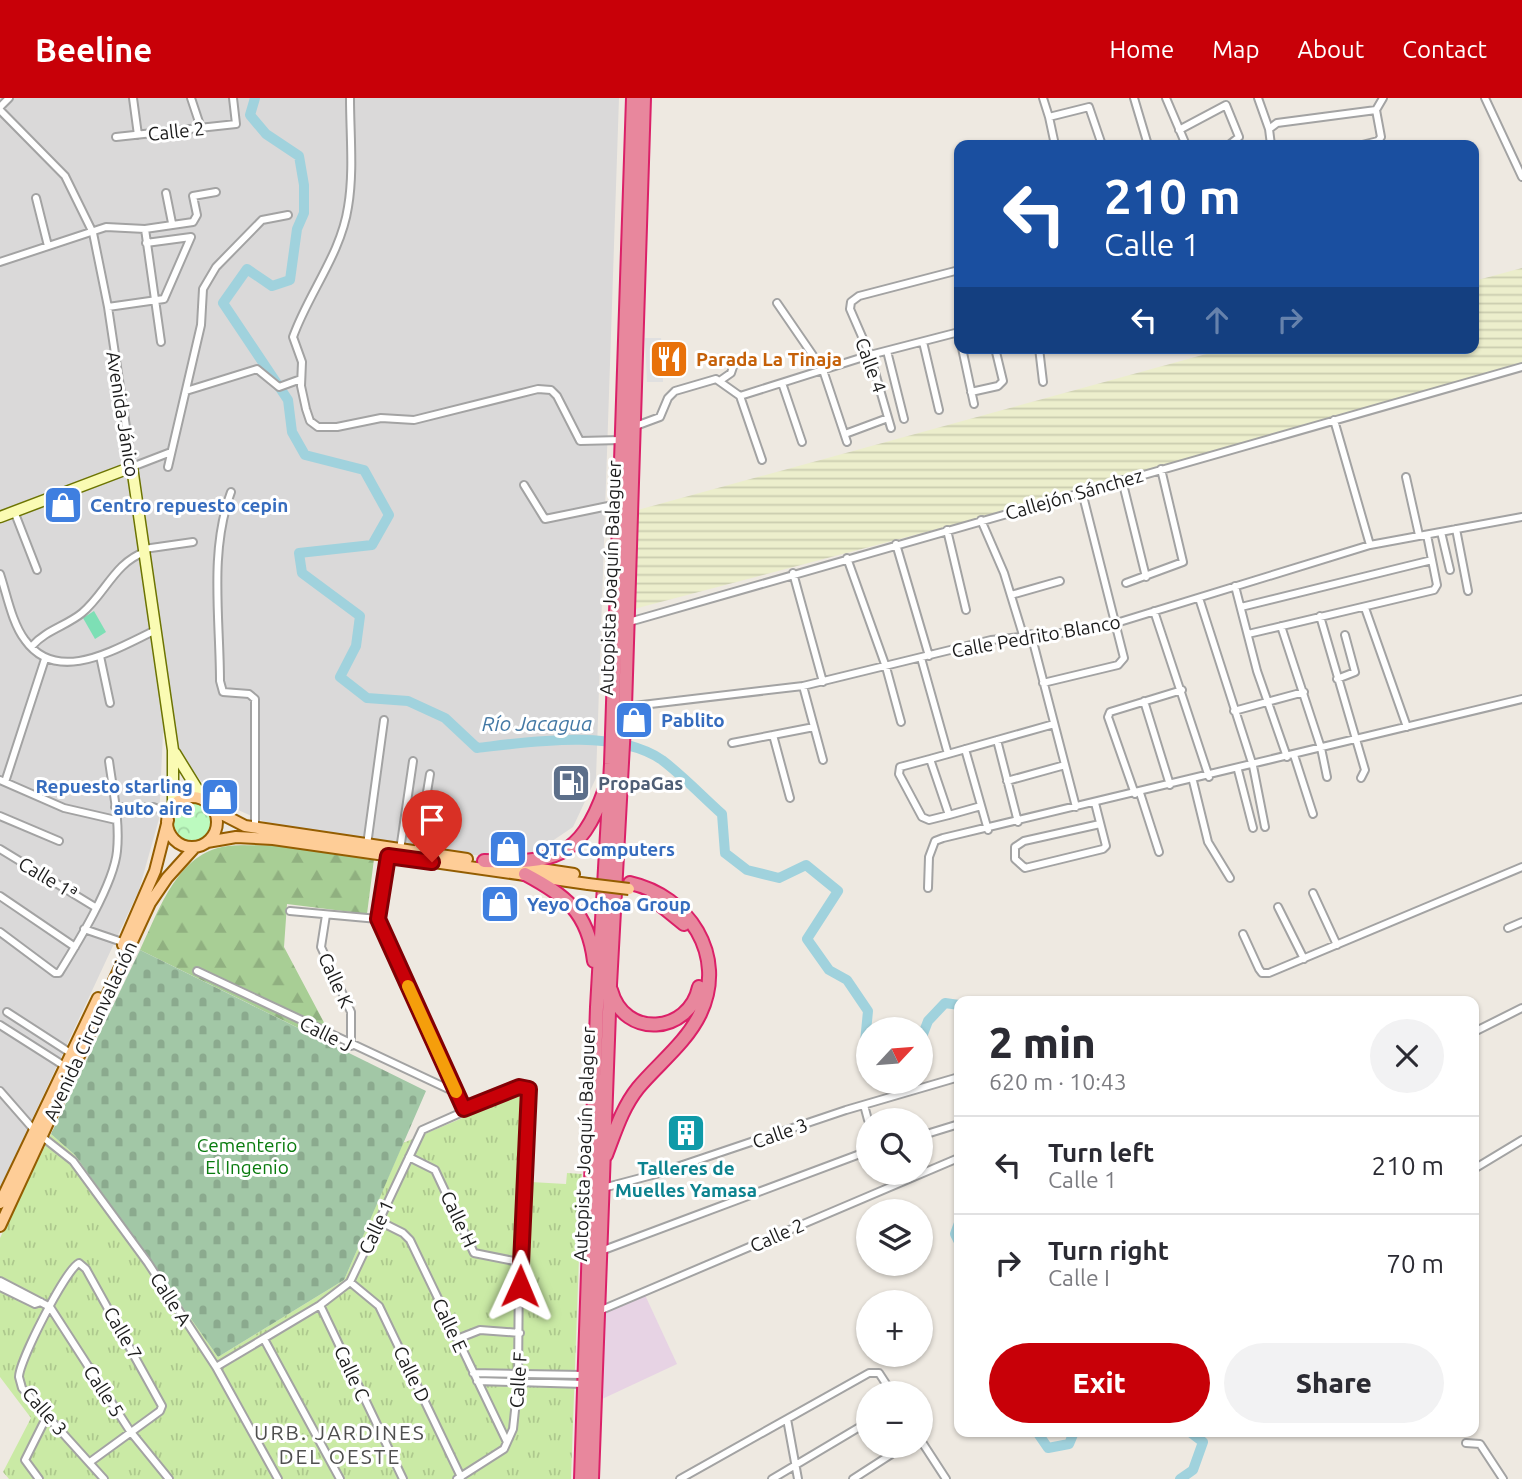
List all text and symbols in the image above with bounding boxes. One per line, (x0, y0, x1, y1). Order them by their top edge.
text: Beeline (35, 31, 152, 68)
text: Home (1109, 36, 1174, 63)
text: Map (1212, 36, 1259, 63)
text: About (1297, 36, 1364, 63)
text: Contact (1402, 36, 1487, 63)
street label: Calle 2 (147, 117, 205, 145)
icon: left (989, 168, 1080, 259)
text: 210 m (1104, 168, 1241, 223)
text: Calle 1 (1104, 226, 1200, 262)
icon: left (1125, 301, 1163, 339)
icon: ahead (1198, 301, 1236, 339)
icon: right (1271, 301, 1309, 339)
street label: Calle 4 (851, 334, 891, 396)
restaurant icon: Parada La Tinaja (648, 338, 690, 380)
place label: Parada La Tinaja (696, 348, 842, 370)
street label: Avenida Jánico (102, 350, 144, 478)
street label: Autopista Joaquín Balaguer (595, 460, 625, 696)
street label: Callejón Sánchez (1003, 464, 1146, 524)
shop icon: Centro repuesto cepin (42, 484, 84, 526)
place label: Centro repuesto cepin (90, 494, 288, 516)
street label: Calle Pedrito Blanco (950, 610, 1122, 662)
shop icon: Pablito (613, 699, 655, 741)
place label: Pablito (661, 709, 725, 731)
water label: Río Jacagua (482, 711, 592, 735)
fuel station icon: PropaGas (550, 762, 592, 804)
place label: PropaGas (598, 772, 683, 794)
place label: Repuesto starling auto aire (35, 775, 193, 819)
shop icon: Repuesto starling auto aire (199, 776, 241, 818)
pin (402, 790, 462, 862)
icon: arrive (413, 801, 451, 839)
shop icon: QTC Computers (487, 828, 529, 870)
place label: QTC Computers (535, 838, 675, 860)
street label: Calle 1ª (15, 852, 81, 904)
shop icon: Yeyo Ochoa Group (479, 883, 521, 925)
place label: Yeyo Ochoa Group (527, 893, 691, 915)
street label: Avenida Circunvalación (39, 938, 141, 1124)
street label: Calle K (314, 949, 358, 1011)
street label: Calle J (296, 1012, 356, 1056)
north arrow (856, 1017, 933, 1094)
map controls (856, 1017, 933, 1458)
text: 2 min (989, 1019, 1096, 1066)
button: close (1370, 1019, 1444, 1093)
street label: Autopista Joaquín Balaguer (569, 1026, 599, 1262)
text: 620 m · 10:43 (989, 1069, 1127, 1094)
button: search (856, 1108, 933, 1185)
building icon: Talleres de Muelles Yamasa (665, 1112, 707, 1154)
street label: Calle 3 (749, 1113, 811, 1153)
park label: Cementerio El Ingenio (197, 1134, 297, 1178)
text: Turn left (1048, 1138, 1154, 1167)
icon: left (989, 1146, 1027, 1184)
text: 210 m (1372, 1151, 1444, 1180)
place label: Talleres de Muelles Yamasa (615, 1157, 757, 1201)
text: Calle 1 (1048, 1167, 1117, 1192)
street label: Calle H (436, 1187, 482, 1251)
street label: Calle 1 (354, 1197, 398, 1257)
button: layers (856, 1199, 933, 1276)
street label: Calle 2 (747, 1213, 807, 1257)
text: Turn right (1048, 1236, 1169, 1265)
icon: right (989, 1244, 1027, 1282)
position arrow (483, 1249, 557, 1323)
text: 70 m (1386, 1249, 1444, 1278)
text: Calle I (1048, 1265, 1110, 1290)
street label: Calle A (146, 1268, 197, 1330)
button: + (856, 1290, 933, 1367)
street label: Calle E (428, 1295, 472, 1355)
street label: Calle 7 (99, 1303, 147, 1363)
street label: Calle C (330, 1342, 374, 1404)
street label: Calle D (389, 1342, 435, 1406)
button: Exit (989, 1343, 1210, 1423)
button: Share (1224, 1343, 1444, 1423)
street label: Calle F (505, 1351, 531, 1409)
street label: Calle 5 (79, 1361, 129, 1421)
button: − (856, 1381, 933, 1458)
street label: Calle 3 (18, 1382, 72, 1440)
district label: URB. JARDINES DEL OESTE (254, 1420, 426, 1468)

